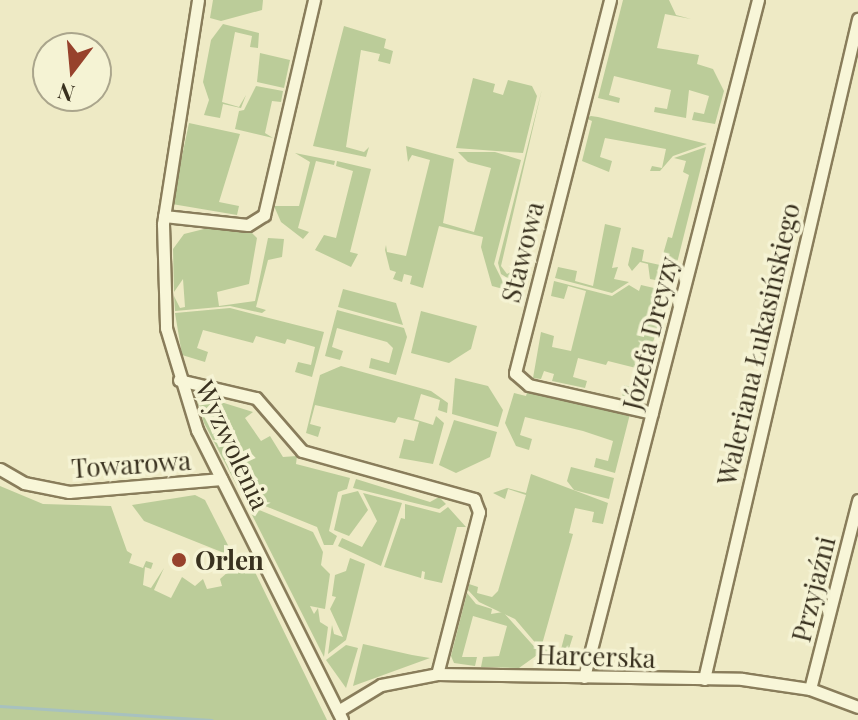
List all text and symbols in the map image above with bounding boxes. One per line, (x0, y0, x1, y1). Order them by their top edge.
north arrow (32, 32, 112, 112)
text: N (54, 77, 78, 110)
street label: Stawowa (494, 198, 550, 306)
street label: Waleriana Łukasińskiego (710, 200, 806, 488)
street label: Józefa Dreyzy (616, 253, 684, 413)
street label: Wyzwolenia (190, 376, 276, 514)
street label: Towarowa (70, 444, 192, 484)
street label: Przyjaźni (785, 533, 841, 645)
place label: Orlen (195, 544, 264, 576)
marker: Orlen (170, 551, 188, 569)
street label: Harcerska (536, 638, 656, 674)

